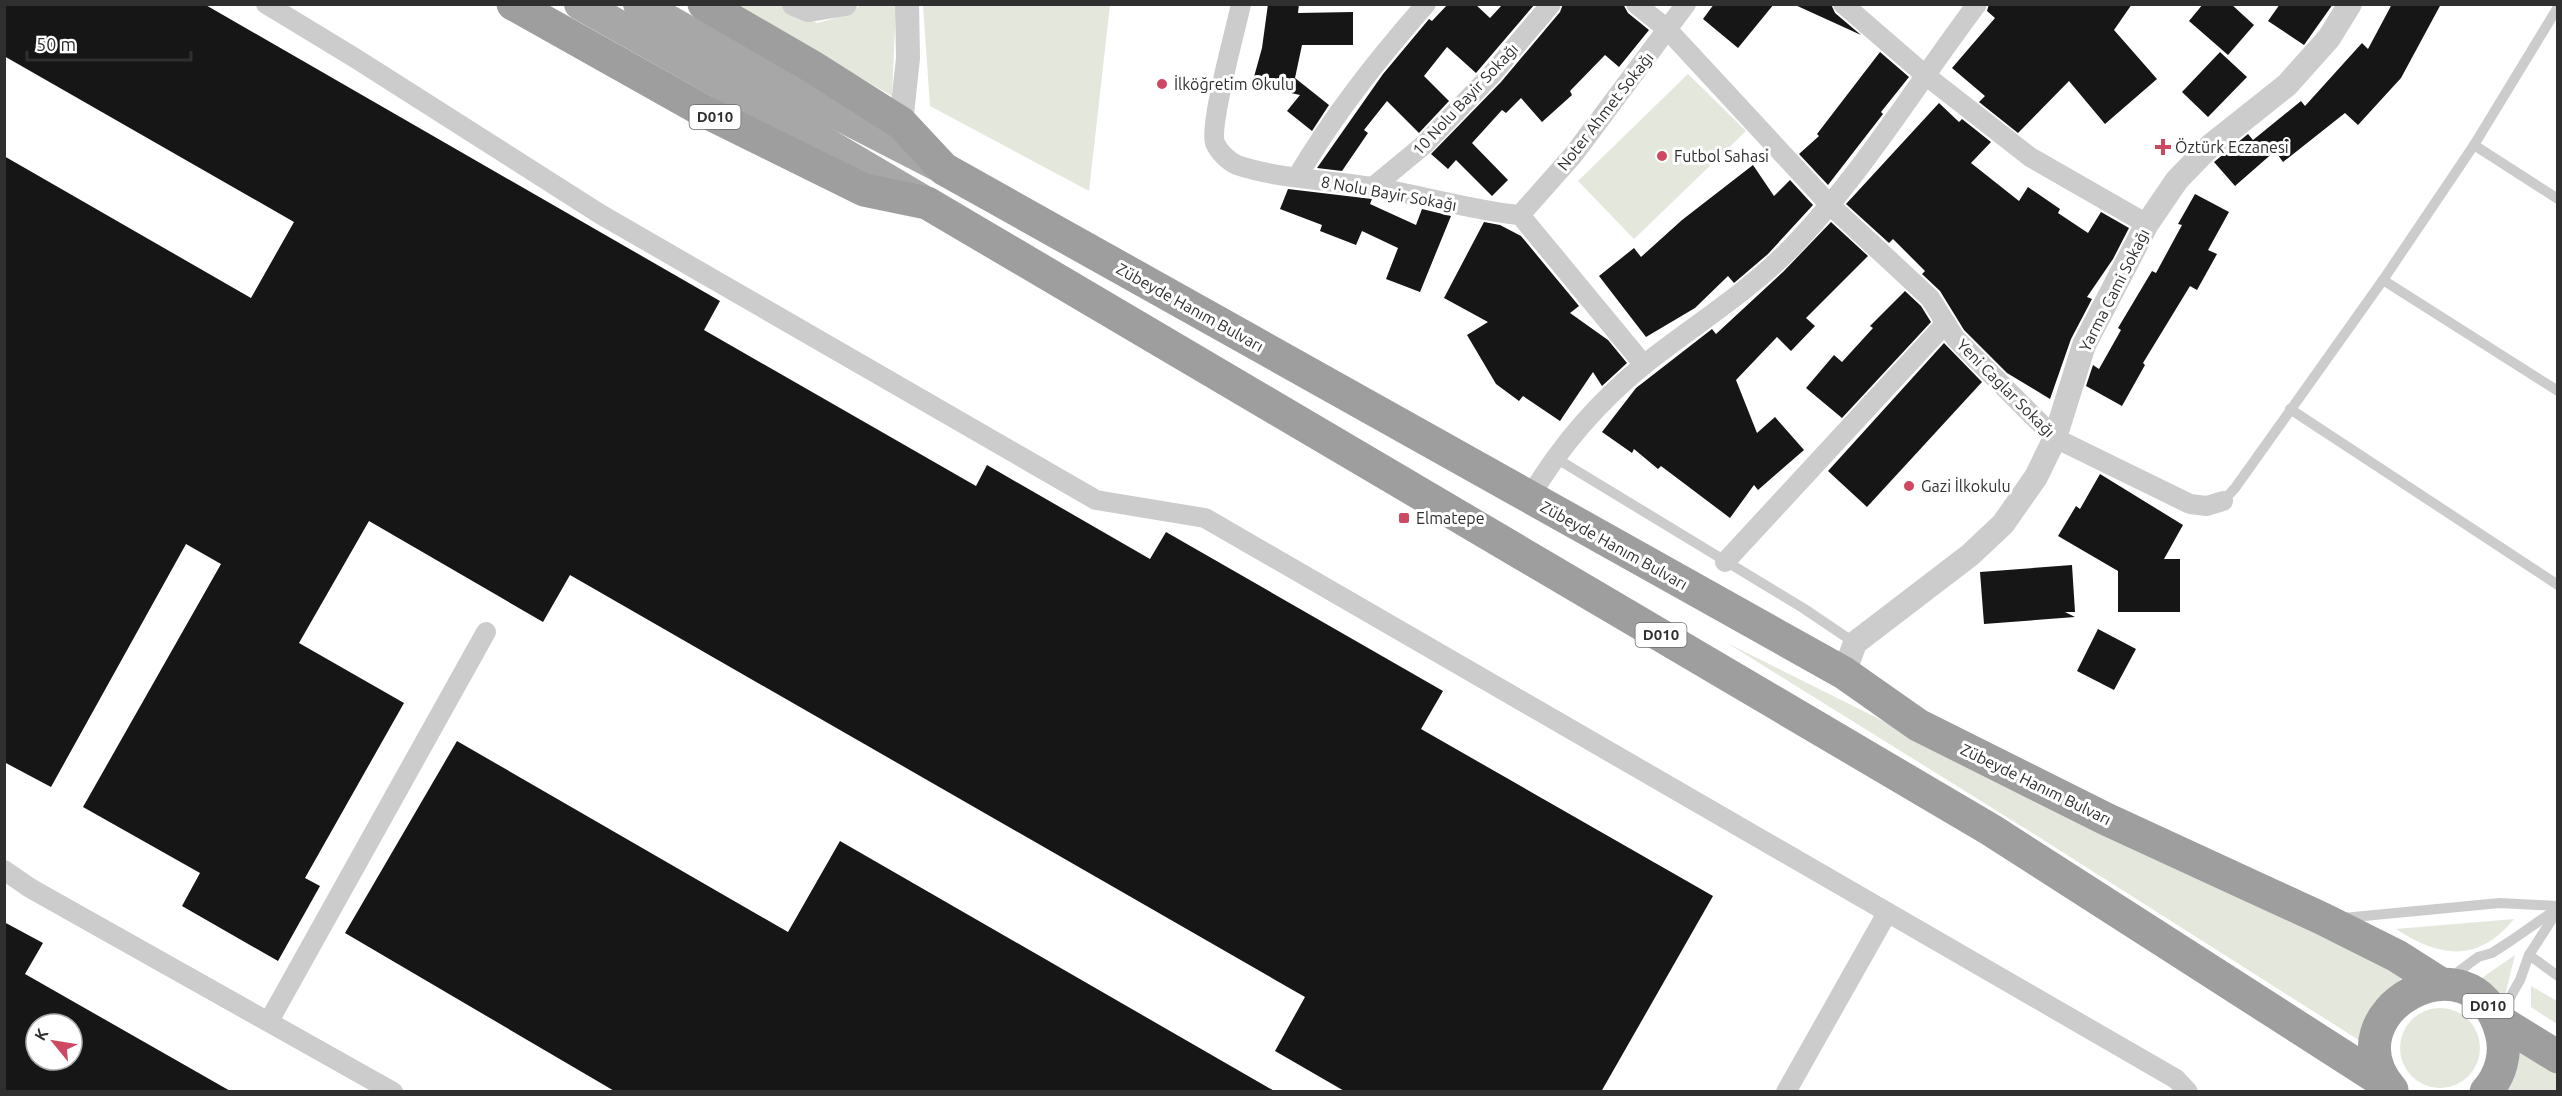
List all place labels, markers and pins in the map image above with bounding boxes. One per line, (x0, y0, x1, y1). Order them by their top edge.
place label: İlköğretim Okulu (1174, 75, 1294, 93)
marker: İlköğretim Okulu (1155, 77, 1169, 91)
place label: Öztürk Eczanesi (2175, 138, 2289, 156)
marker: Öztürk Eczanesi (2156, 140, 2170, 154)
place label: Futbol Sahasi (1674, 147, 1769, 165)
marker: Futbol Sahasi (1655, 149, 1669, 163)
place label: Gazi İlkokulu (1921, 477, 2011, 495)
marker: Gazi İlkokulu (1902, 479, 1916, 493)
place label: Elmatepe (1416, 509, 1484, 527)
marker: Elmatepe (1397, 511, 1411, 525)

